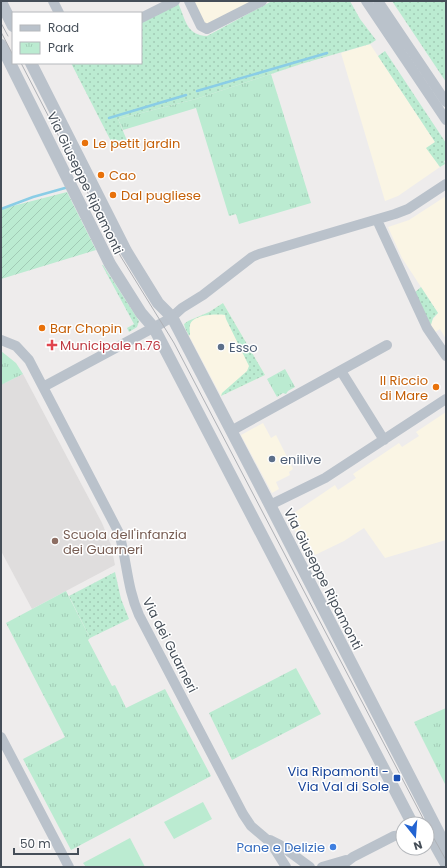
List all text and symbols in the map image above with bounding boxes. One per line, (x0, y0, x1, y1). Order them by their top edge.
legend (12, 12, 142, 64)
text: Road (48, 19, 79, 36)
text: Park (48, 39, 75, 56)
street label: Via Giuseppe Ripamonti (42, 109, 128, 257)
place label: Le petit jardin (93, 134, 180, 153)
marker: Le petit jardin (80, 138, 90, 148)
place label: Cao (109, 166, 136, 185)
marker: Cao (96, 170, 106, 180)
place label: Dal pugliese (121, 186, 201, 205)
marker: Dal pugliese (108, 190, 118, 200)
place label: Bar Chopin (50, 319, 122, 338)
marker: Bar Chopin (37, 323, 47, 333)
place label: Municipale n.76 (60, 336, 161, 355)
place label: Esso (229, 338, 258, 357)
marker: Municipale n.76 (47, 340, 57, 350)
marker: Esso (216, 342, 226, 352)
place label: Il Riccio di Mare (380, 371, 428, 405)
marker: Il Riccio di Mare (431, 382, 441, 392)
place label: enilive (280, 450, 321, 469)
marker: enilive (267, 454, 277, 464)
street label: Via Giuseppe Ripamonti (279, 505, 367, 653)
place label: Scuola dell'infanzia dei Guarneri (63, 525, 187, 559)
marker: Scuola dell'infanzia dei Guarneri (50, 536, 60, 546)
street label: Via dei Guarneri (138, 594, 202, 696)
place label: Via Ripamonti - Via Val di Sole (287, 762, 389, 796)
marker: Via Ripamonti - Via Val di Sole (392, 773, 402, 783)
north arrow (395, 816, 435, 856)
scale bar (14, 830, 78, 856)
text: 50 m (20, 835, 51, 852)
text: N (412, 837, 424, 854)
place label: Pane e Delizie (236, 838, 325, 857)
marker: Pane e Delizie (328, 842, 338, 852)

